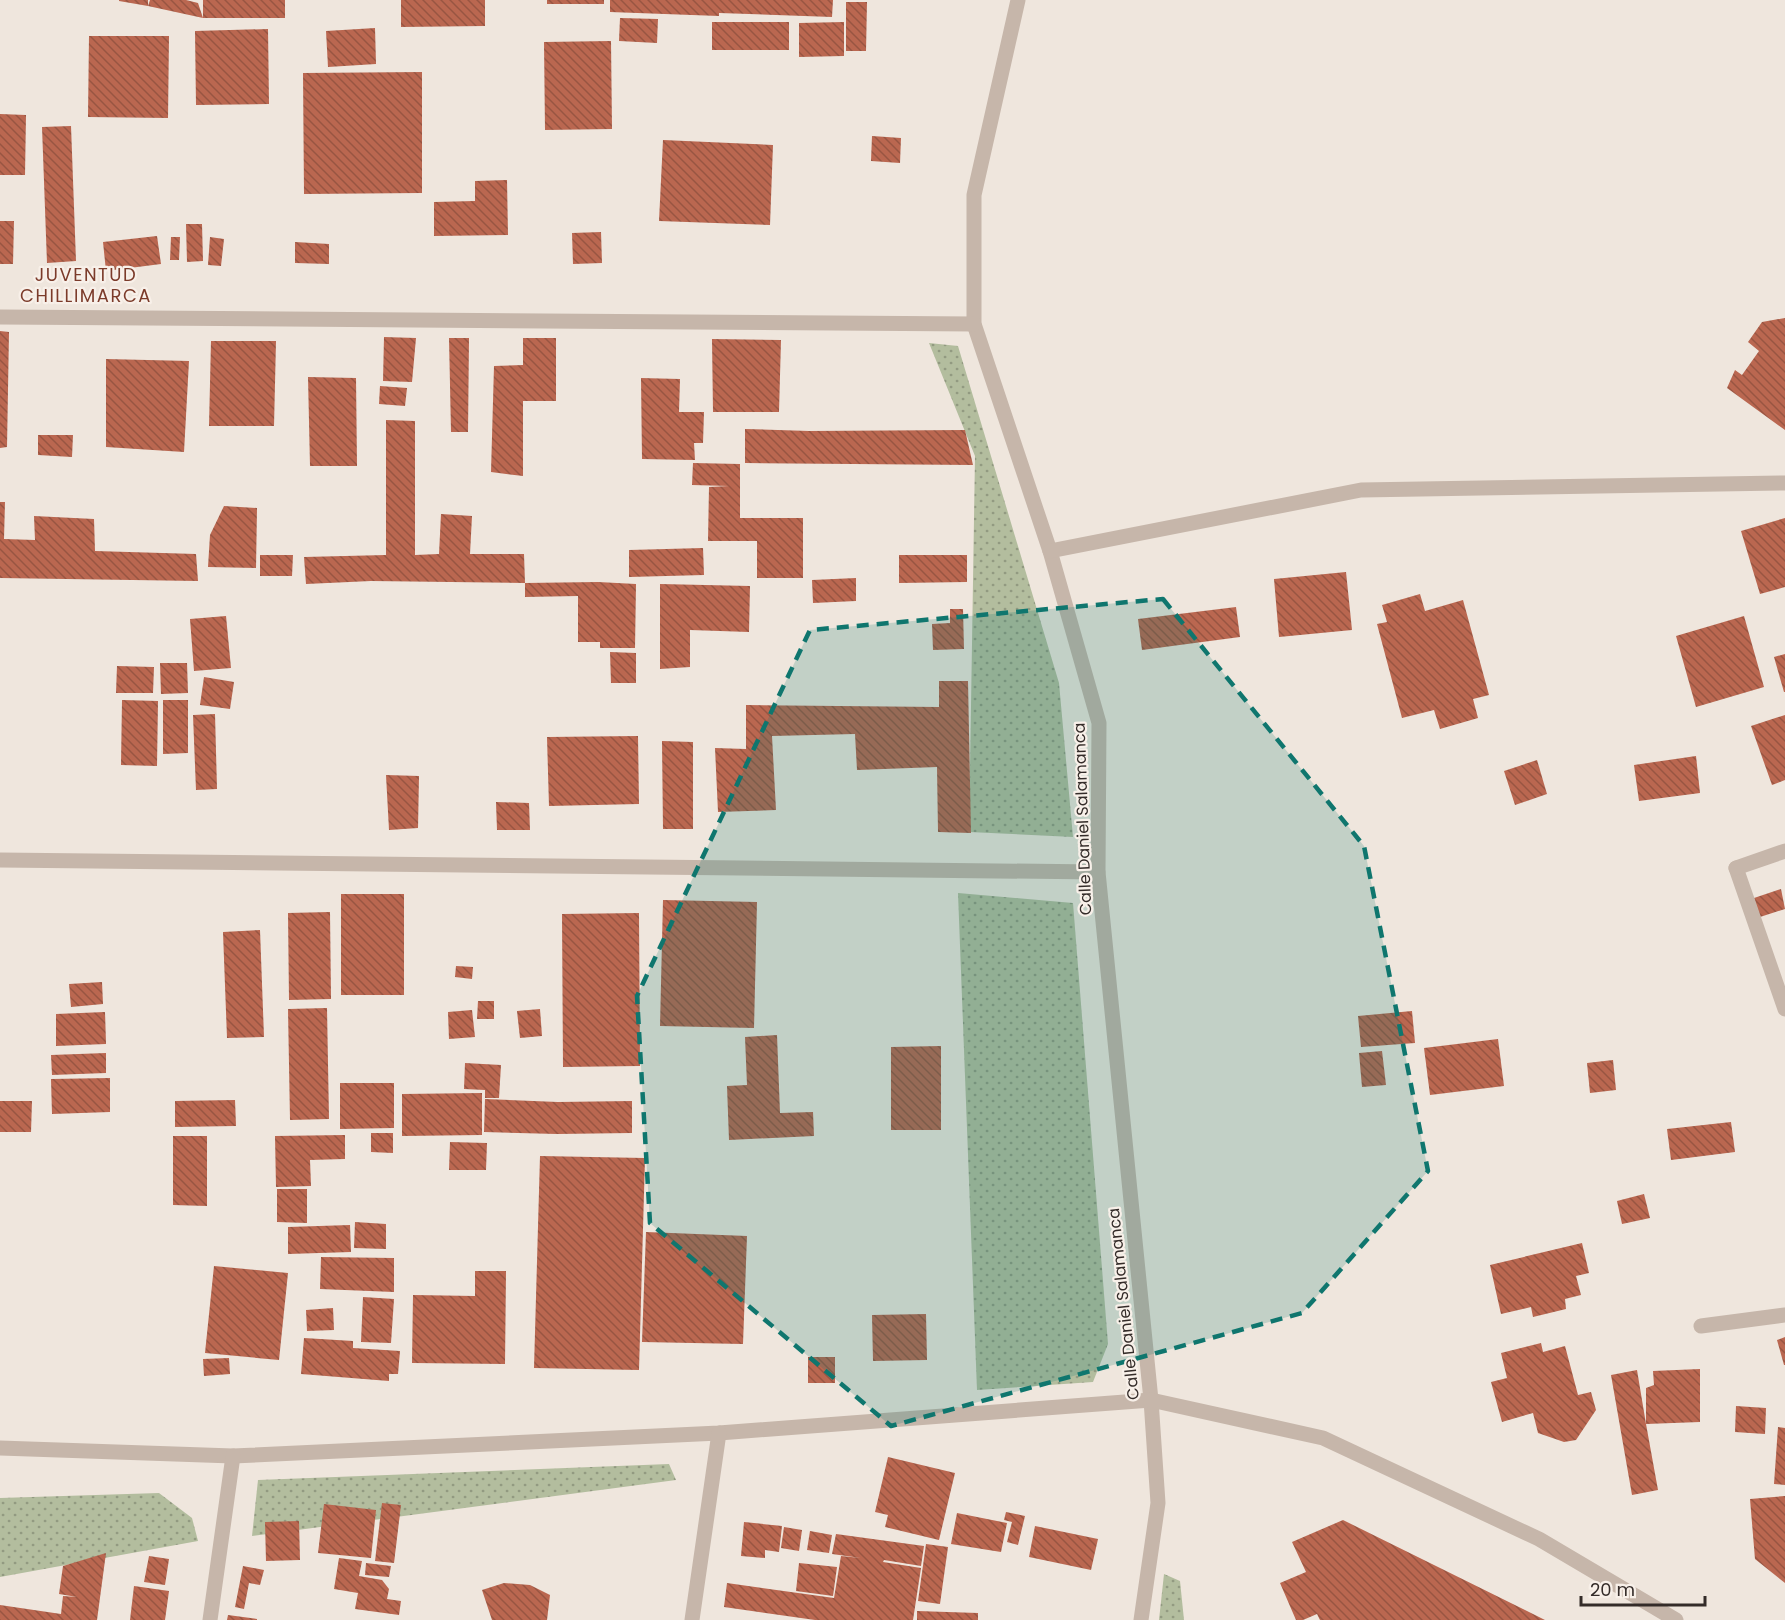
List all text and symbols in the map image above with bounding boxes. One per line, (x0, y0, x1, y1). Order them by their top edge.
district label: JUVENTUD CHILLIMARCA (20, 262, 152, 308)
street label: Calle Daniel Salamanca (1068, 722, 1097, 916)
street label: Calle Daniel Salamanca (1102, 1207, 1145, 1401)
scale bar (1581, 1569, 1706, 1607)
text: 20 m (1590, 1577, 1635, 1602)

